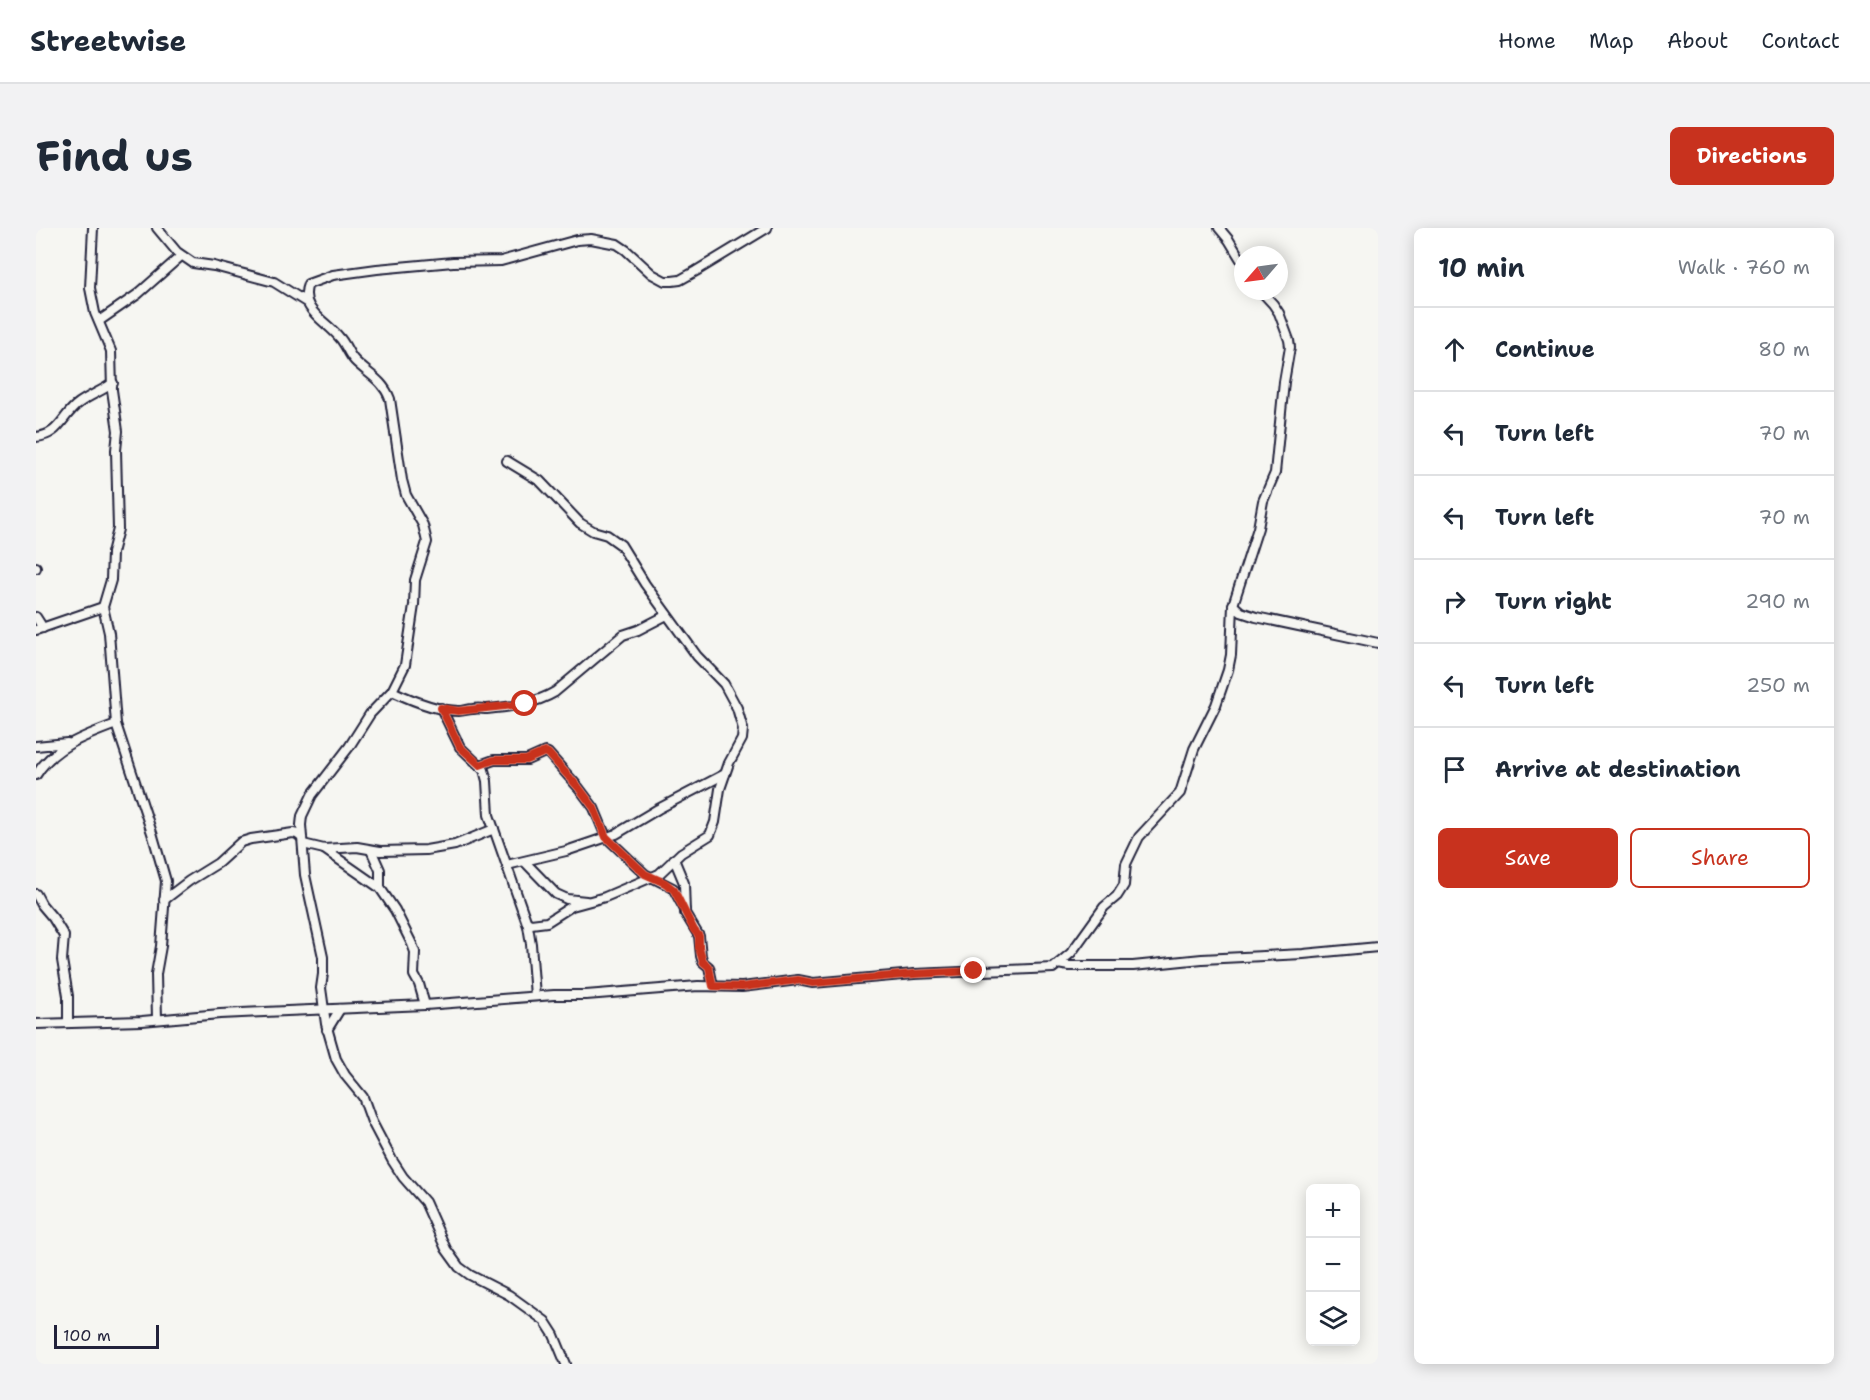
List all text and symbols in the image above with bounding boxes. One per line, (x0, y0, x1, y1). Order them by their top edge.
text: Streetwise (30, 22, 186, 60)
text: Home (1498, 27, 1556, 55)
text: Map (1589, 27, 1634, 55)
text: About (1667, 27, 1728, 55)
text: Contact (1761, 27, 1840, 55)
button: Directions (1670, 127, 1834, 185)
text: Find us (36, 128, 193, 184)
north arrow (1234, 246, 1288, 300)
text: 10 min (1438, 250, 1525, 285)
text: Walk · 760 m (1678, 254, 1810, 280)
icon: ahead (1438, 333, 1471, 366)
text: Continue (1495, 335, 1595, 364)
text: 80 m (1758, 336, 1810, 362)
icon: left (1438, 417, 1471, 450)
text: Turn left (1495, 419, 1594, 448)
text: 70 m (1758, 420, 1810, 446)
icon: left (1438, 501, 1471, 534)
text: Turn left (1495, 503, 1594, 532)
text: 70 m (1758, 504, 1810, 530)
icon: right (1438, 585, 1471, 618)
text: Turn right (1495, 587, 1612, 616)
text: 290 m (1745, 588, 1810, 614)
icon: left (1438, 669, 1471, 702)
text: Turn left (1495, 671, 1594, 700)
text: 250 m (1746, 672, 1810, 698)
route start (511, 690, 537, 716)
icon: arrive (1438, 753, 1471, 786)
text: Arrive at destination (1495, 755, 1741, 784)
button: Save (1438, 828, 1618, 888)
button: Share (1630, 828, 1810, 888)
route end (960, 957, 986, 983)
map controls (1306, 1184, 1360, 1346)
button: + (1306, 1184, 1360, 1238)
button: − (1306, 1238, 1360, 1292)
button: layers (1306, 1292, 1360, 1346)
scale bar (54, 1322, 159, 1350)
text: 100 m (63, 1325, 111, 1346)

